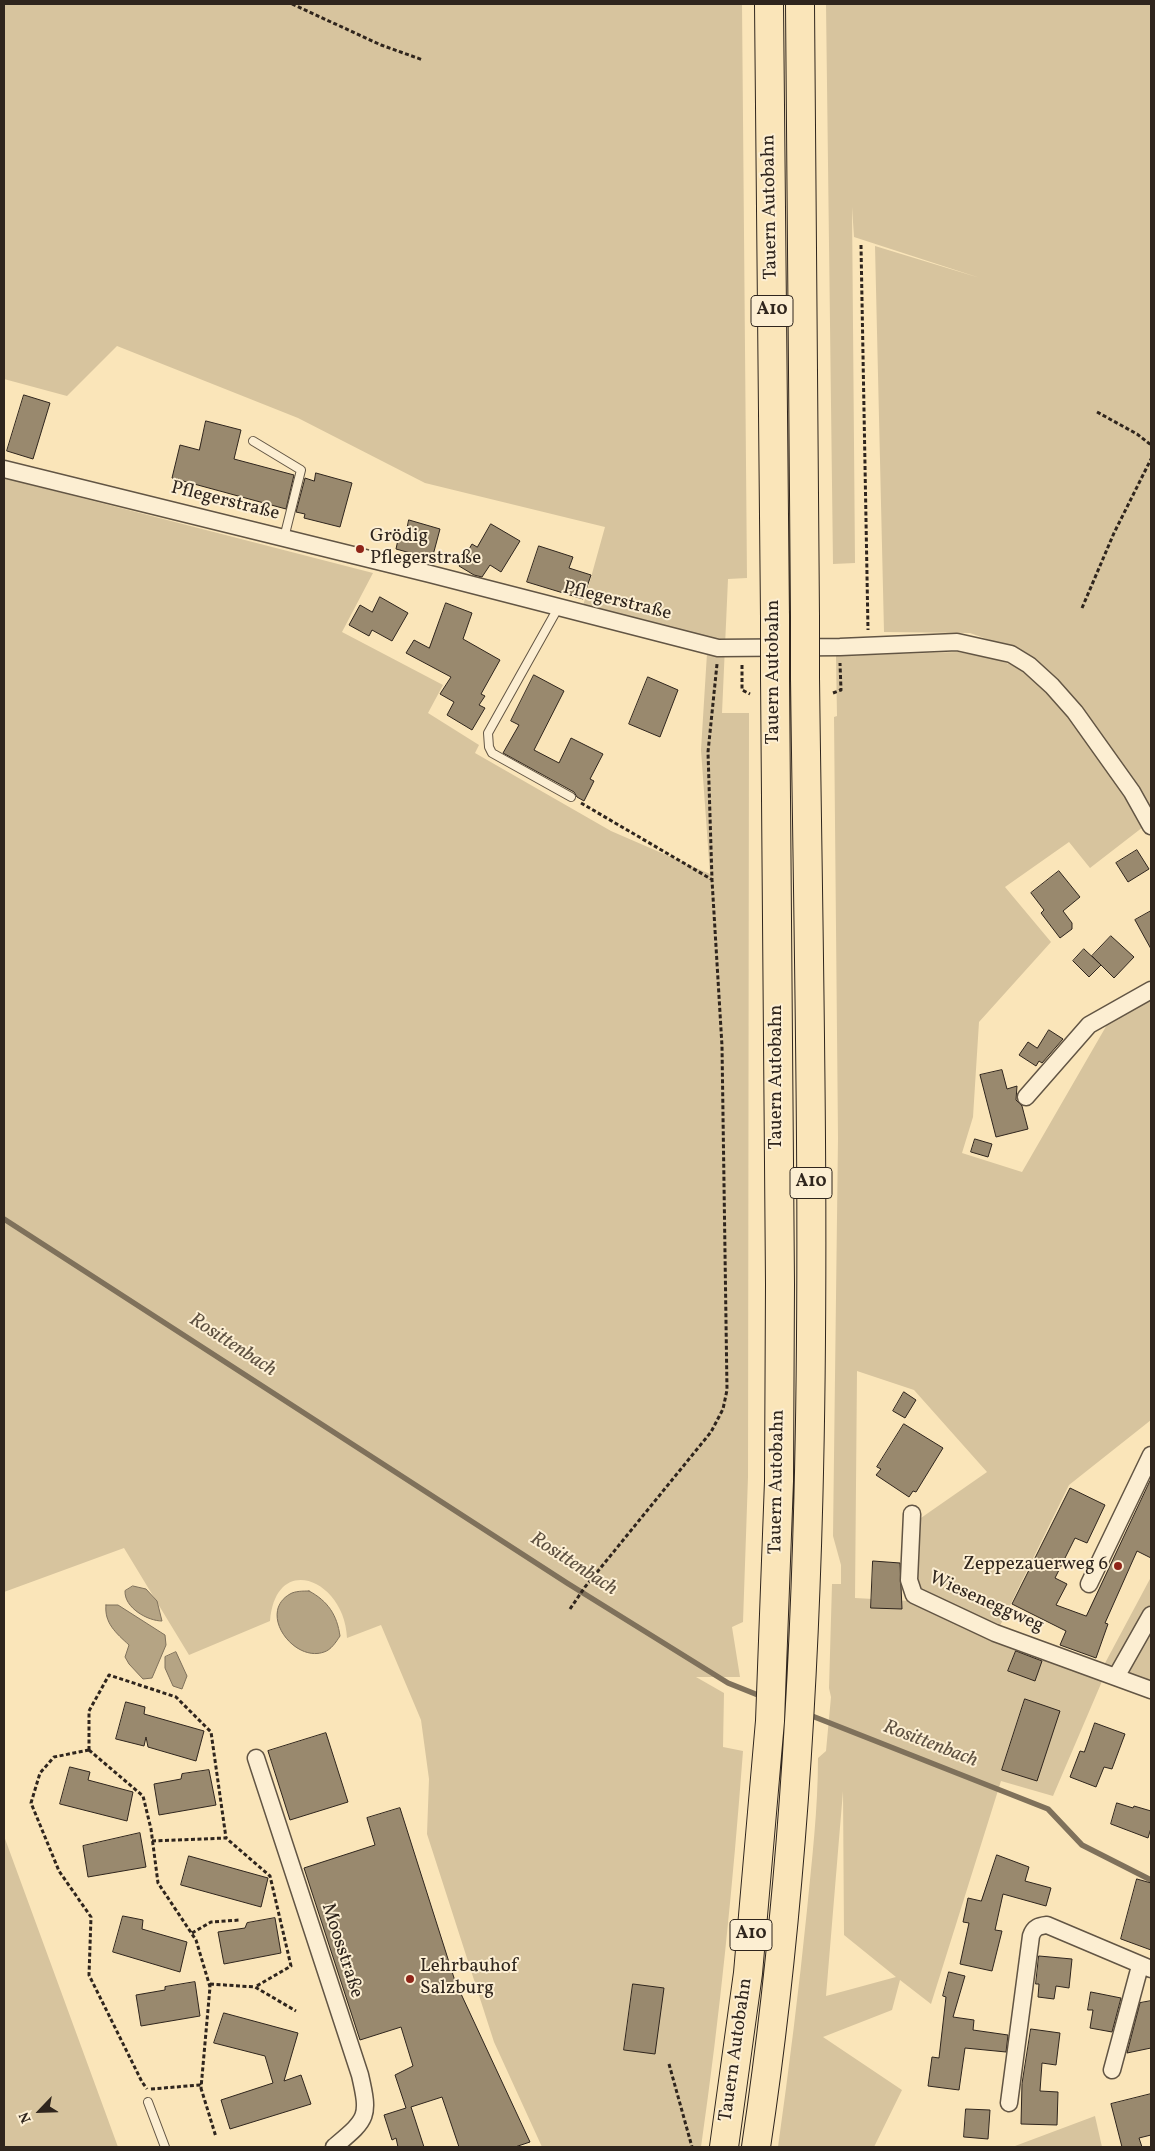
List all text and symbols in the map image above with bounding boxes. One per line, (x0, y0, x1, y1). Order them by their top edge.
street label: Tauern Autobahn (758, 134, 784, 280)
road number: A10 (751, 296, 793, 326)
street label: Pflegerstraße (168, 477, 282, 527)
place label: Grödig Pflegerstraße (370, 527, 481, 571)
marker: Grödig Pflegerstraße (354, 543, 366, 555)
street label: Pflegerstraße (560, 577, 674, 627)
street label: Tauern Autobahn (764, 600, 786, 744)
street label: Tauern Autobahn (767, 1005, 789, 1149)
road number: A10 (790, 1168, 832, 1198)
water label: Rosittenbach (184, 1309, 280, 1383)
street label: Tauern Autobahn (765, 1409, 791, 1555)
water label: Rosittenbach (525, 1528, 621, 1602)
place label: Zeppezauerweg 6 (963, 1555, 1108, 1577)
marker: Zeppezauerweg 6 (1112, 1560, 1124, 1572)
street label: Wieseneggweg (925, 1568, 1047, 1638)
water label: Rosittenbach (879, 1716, 981, 1774)
street label: Moosstraße (315, 1901, 367, 2001)
road number: A10 (730, 1920, 772, 1950)
place label: Lehrbauhof Salzburg (420, 1957, 517, 2001)
marker: Lehrbauhof Salzburg (404, 1973, 416, 1985)
street label: Tauern Autobahn (716, 1977, 758, 2123)
north arrow (15, 2086, 65, 2136)
text: N (15, 2109, 37, 2126)

